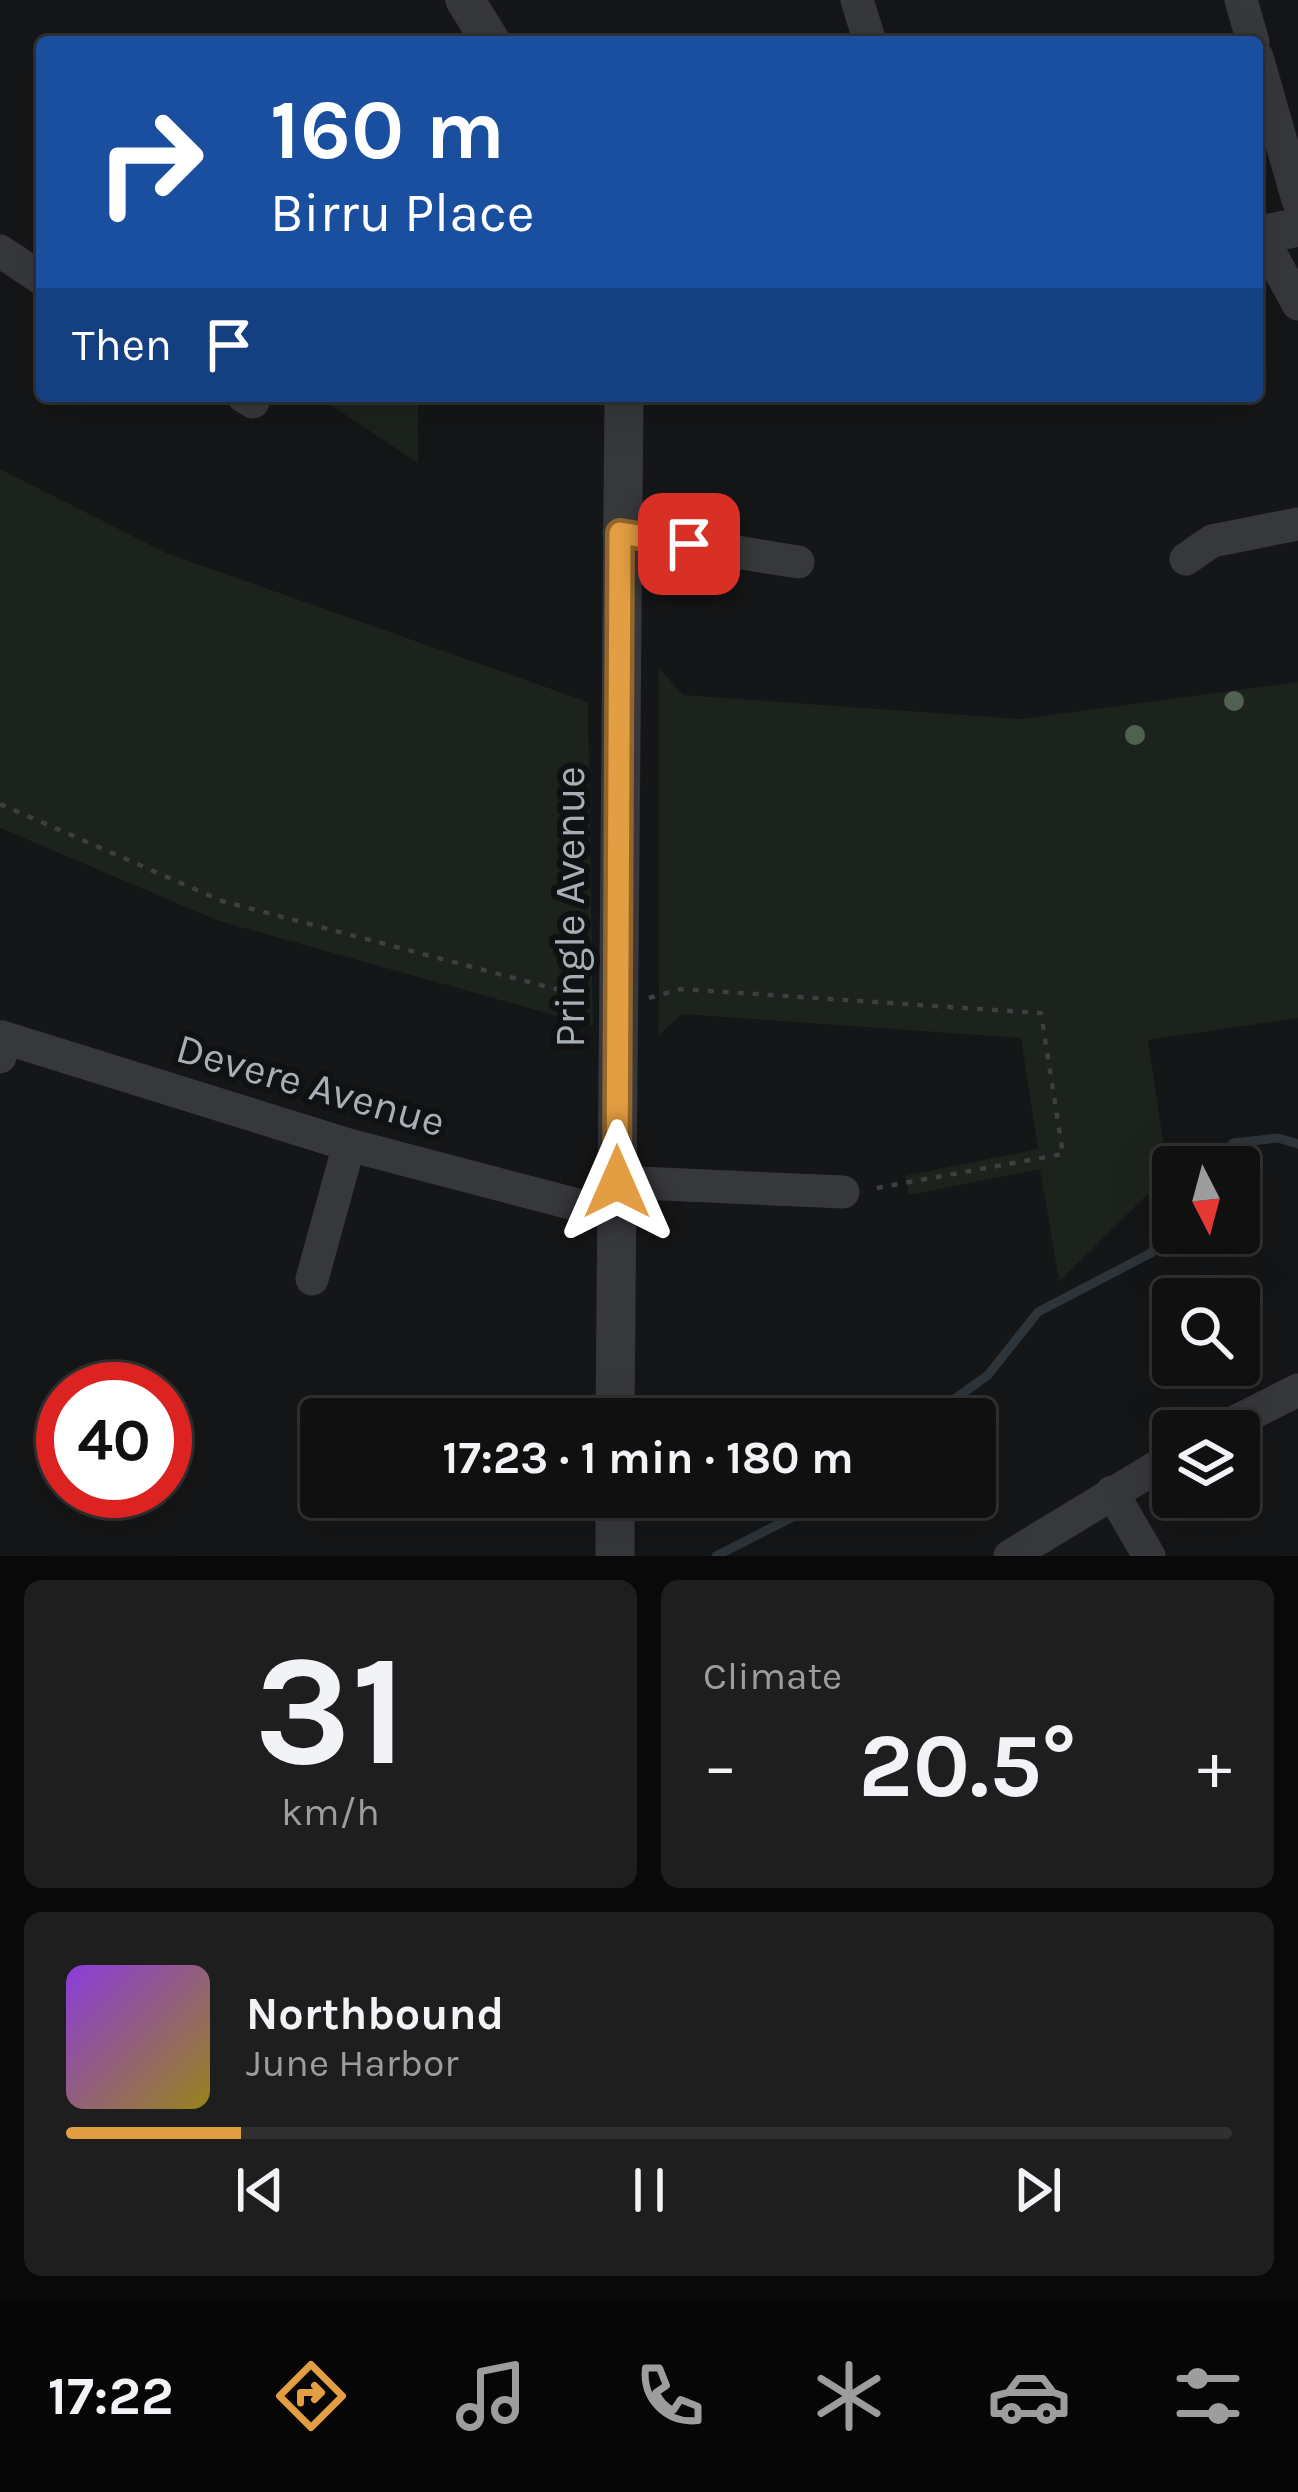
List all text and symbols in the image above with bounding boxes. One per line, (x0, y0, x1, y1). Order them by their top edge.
text: 160 m (270, 81, 505, 179)
icon: right (72, 84, 228, 240)
text: Birru Place (270, 181, 535, 245)
icon: arrive (196, 312, 262, 378)
text: Then (72, 319, 172, 371)
pin (638, 493, 740, 595)
icon: arrive (656, 511, 722, 577)
street label: Pringle Avenue (545, 766, 595, 1048)
street label: Devere Avenue (171, 1023, 451, 1147)
position arrow (554, 1119, 680, 1245)
north arrow (1152, 1146, 1260, 1254)
map controls (1152, 1146, 1260, 1518)
button: search (1152, 1278, 1260, 1386)
speed limit sign: 40 (36, 1362, 192, 1518)
button: layers (1152, 1410, 1260, 1518)
text: 17:23 · 1 min · 180 m (442, 1432, 854, 1484)
text: 31 (254, 1620, 407, 1802)
text: Climate (703, 1653, 842, 1699)
text: 20.5° (858, 1713, 1077, 1819)
text: − (703, 1727, 738, 1805)
text: + (1197, 1727, 1232, 1805)
text: km/h (281, 1789, 380, 1835)
text: Northbound (246, 1988, 504, 2040)
text: June Harbor (246, 2040, 458, 2086)
icon: previous (227, 2157, 293, 2223)
icon: pause (616, 2157, 682, 2223)
icon: next (1005, 2157, 1071, 2223)
icon: directions (269, 2354, 353, 2438)
icon: music (449, 2354, 533, 2438)
icon: phone (628, 2354, 712, 2438)
icon: climate (807, 2354, 891, 2438)
icon: car (987, 2354, 1071, 2438)
icon: filters (1166, 2354, 1250, 2438)
text: 17:22 (48, 2364, 174, 2428)

